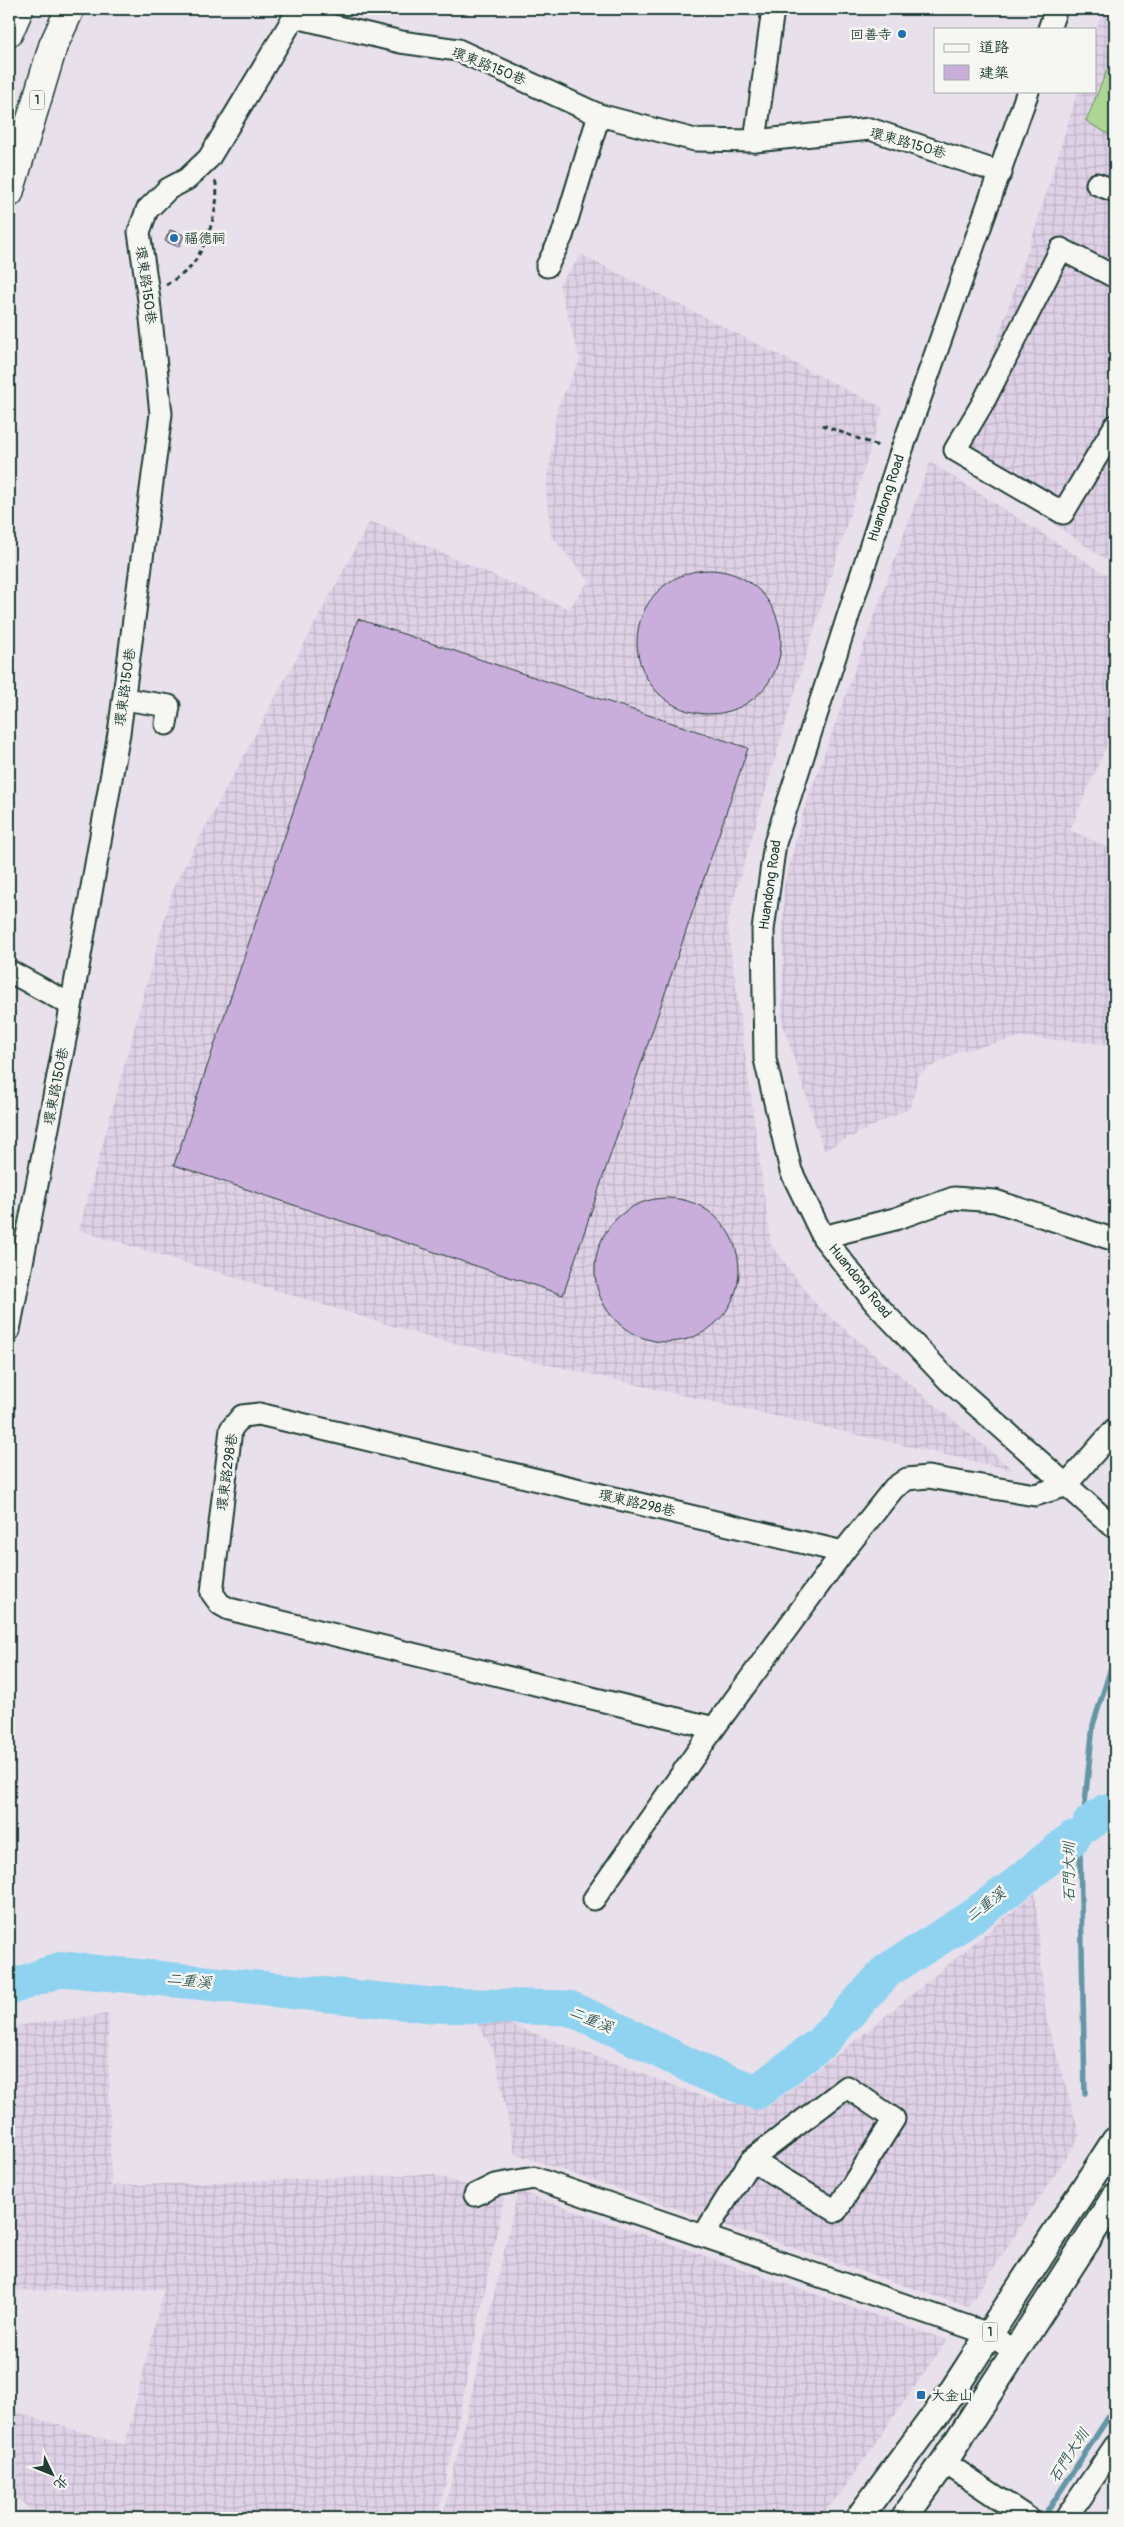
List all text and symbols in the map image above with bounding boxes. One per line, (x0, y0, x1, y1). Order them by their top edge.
place label: 回善寺 (850, 26, 892, 43)
marker: 回善寺 (896, 28, 908, 40)
legend (934, 28, 1096, 92)
text: 道路 (979, 38, 1009, 57)
street label: 環東路150巷 (449, 43, 530, 89)
text: 建築 (979, 64, 1009, 83)
road number: 1 (30, 90, 44, 110)
street label: 環東路150巷 (868, 124, 949, 162)
place label: 福德祠 (184, 230, 226, 247)
marker: 福德祠 (168, 232, 180, 244)
street label: 環東路150巷 (132, 245, 160, 326)
street label: Huandong Road (864, 452, 908, 544)
street label: 環東路150巷 (111, 646, 139, 727)
street label: Huandong Road (755, 839, 785, 931)
street label: 環東路150巷 (40, 1045, 72, 1126)
street label: Huandong Road (825, 1240, 895, 1322)
street label: 環東路298巷 (213, 1431, 241, 1512)
street label: 環東路298巷 (597, 1486, 678, 1520)
water label: 石門大圳 (1060, 1840, 1079, 1902)
water label: 二重溪 (962, 1883, 1010, 1926)
water label: 二重溪 (166, 1969, 213, 1993)
water label: 二重溪 (567, 2002, 616, 2038)
road number: 1 (982, 2322, 998, 2342)
place label: 大金山 (931, 2387, 973, 2404)
marker: 大金山 (915, 2389, 927, 2401)
water label: 石門大圳 (1045, 2424, 1094, 2486)
north arrow (28, 2450, 78, 2500)
text: 北 (50, 2472, 72, 2493)

